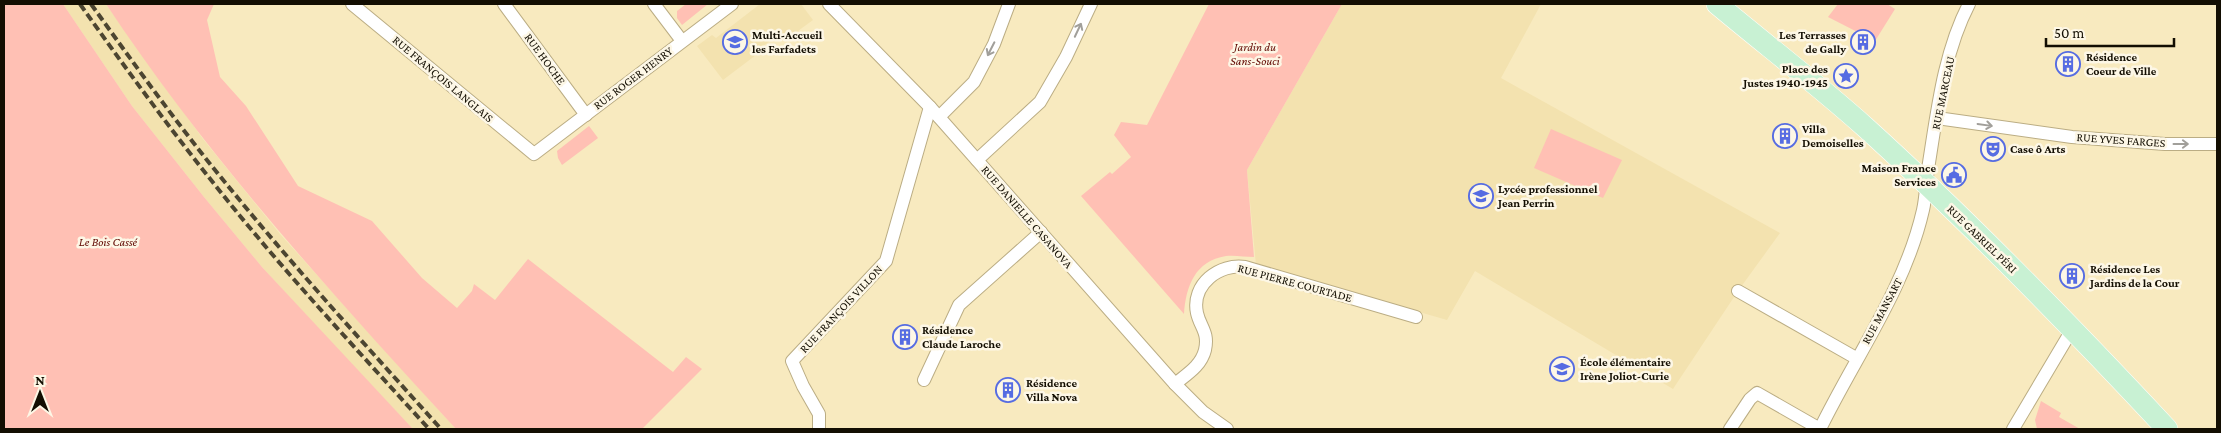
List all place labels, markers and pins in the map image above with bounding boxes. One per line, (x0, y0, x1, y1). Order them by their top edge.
place label: Multi-Accueil les Farfadets (752, 28, 823, 56)
place label: Les Terrasses de Gally (1779, 28, 1846, 56)
school or university icon: Multi-Accueil les Farfadets (722, 29, 748, 55)
building icon: Les Terrasses de Gally (1850, 29, 1876, 55)
place label: Résidence Coeur de Ville (2086, 50, 2157, 78)
building icon: Résidence Coeur de Ville (2055, 51, 2081, 77)
place label: Place des Justes 1940-1945 (1741, 62, 1828, 90)
place icon: Place des Justes 1940-1945 (1833, 63, 1859, 89)
place label: Villa Demoiselles (1801, 122, 1864, 150)
building icon: Villa Demoiselles (1772, 123, 1798, 149)
theatre icon: Case ô Arts (1980, 136, 2006, 162)
place label: Case ô Arts (2010, 142, 2066, 156)
place label: Maison France Services (1862, 161, 1936, 189)
public building icon: Maison France Services (1941, 162, 1967, 188)
place label: Lycée professionnel Jean Perrin (1496, 182, 1598, 210)
school or university icon: Lycée professionnel Jean Perrin (1468, 183, 1494, 209)
place label: Résidence Les Jardins de la Cour (2088, 262, 2180, 290)
building icon: Résidence Les Jardins de la Cour (2059, 263, 2085, 289)
place label: Résidence Claude Laroche (922, 323, 1001, 351)
building icon: Résidence Claude Laroche (892, 324, 918, 350)
place label: École élémentaire Irène Joliot-Curie (1580, 355, 1671, 383)
school or university icon: École élémentaire Irène Joliot-Curie (1549, 356, 1575, 382)
place label: Résidence Villa Nova (1025, 376, 1077, 404)
building icon: Résidence Villa Nova (995, 377, 1021, 403)

